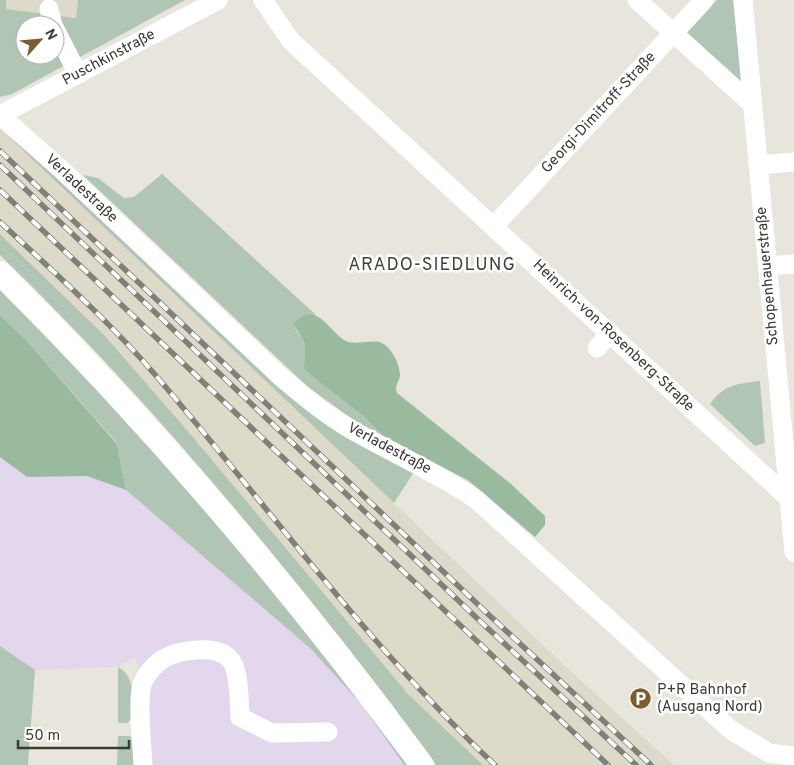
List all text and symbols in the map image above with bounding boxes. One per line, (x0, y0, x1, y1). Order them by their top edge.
north arrow (15, 15, 65, 65)
text: N (40, 26, 60, 43)
street label: Puschkinstraße (59, 26, 159, 90)
street label: Georgi-Dimitroff-Straße (538, 48, 660, 178)
street label: Verladestraße (41, 151, 121, 227)
street label: Schopenhauerstraße (752, 206, 784, 346)
district label: ARADO-SIEDLUNG (348, 254, 516, 277)
street label: Heinrich-von-Rosenberg-Straße (528, 256, 698, 416)
street label: Verladestraße (344, 419, 434, 479)
place label: P+R Bahnhof (Ausgang Nord) (657, 681, 763, 717)
parking icon: P+R Bahnhof (Ausgang Nord) (629, 687, 653, 711)
scale bar (18, 718, 129, 750)
text: 50 m (25, 727, 60, 746)

